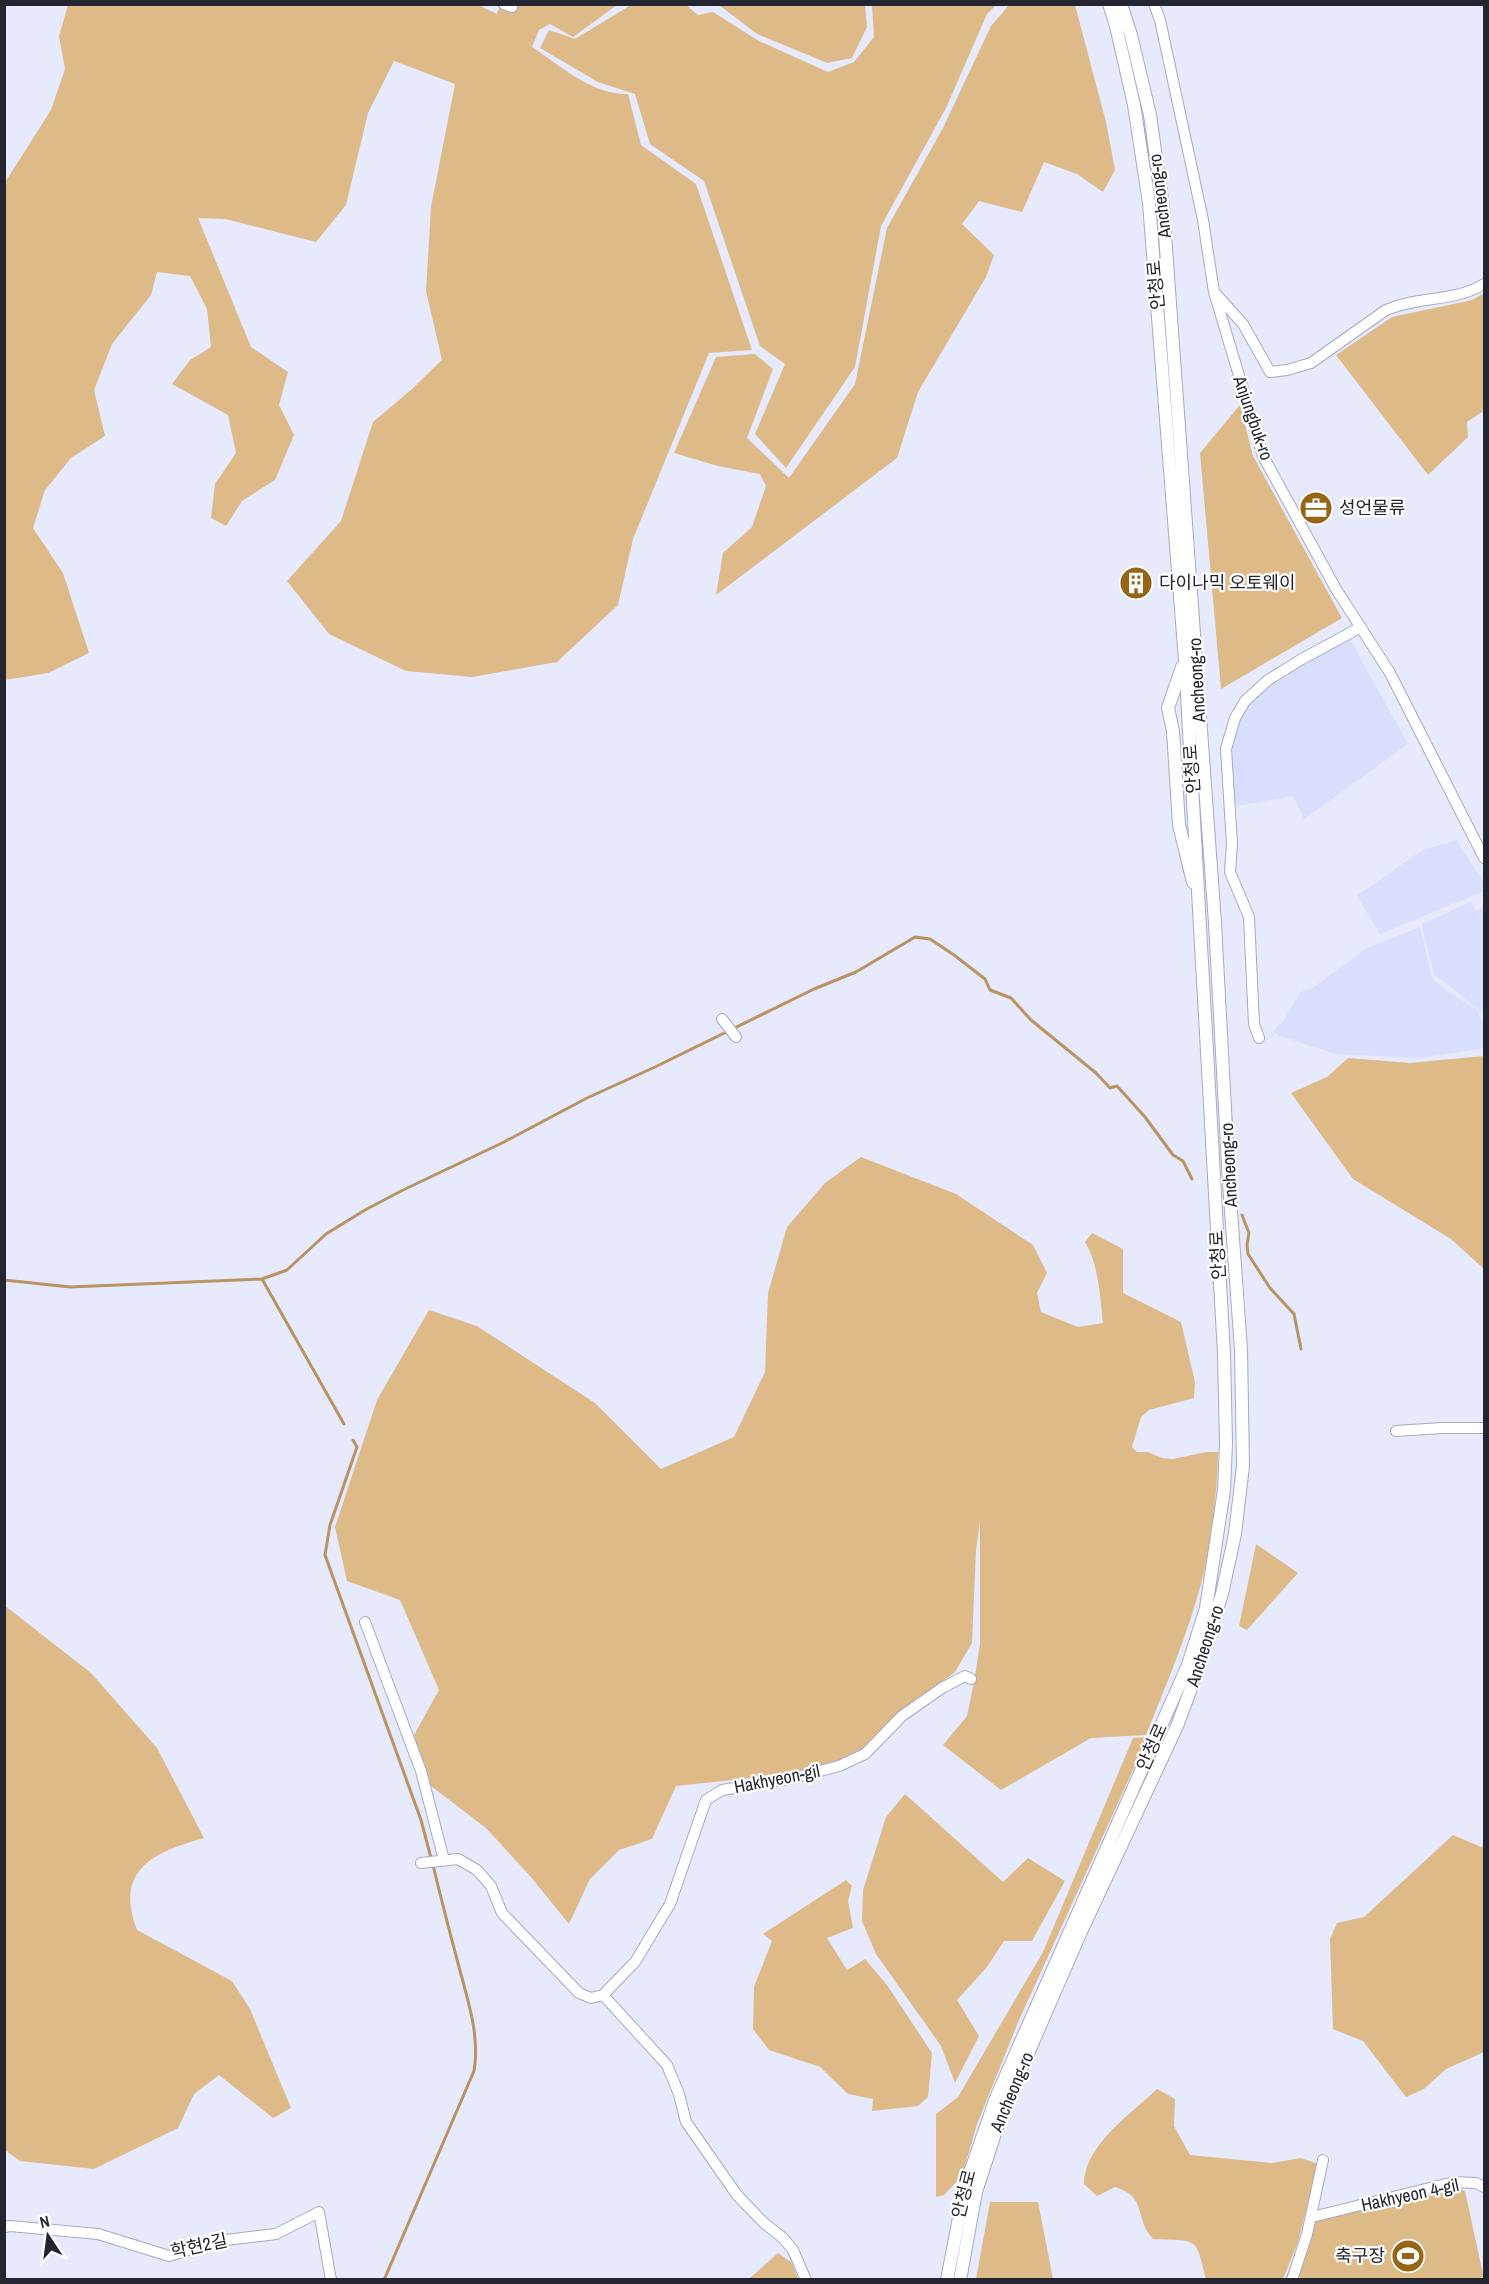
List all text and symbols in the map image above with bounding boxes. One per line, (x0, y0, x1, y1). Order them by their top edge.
street label: Ancheong-ro (1142, 153, 1177, 241)
street label: 안청로 (1141, 259, 1170, 311)
street label: Anjungbuk-ro (1227, 371, 1280, 463)
office icon: 성언물류 (1298, 490, 1334, 526)
place label: 성언물류 (1339, 495, 1405, 520)
building icon: 다이나믹 오토웨이 (1118, 565, 1154, 601)
place label: 다이나믹 오토웨이 (1159, 570, 1296, 595)
street label: Ancheong-ro (1182, 637, 1211, 724)
street label: 안청로 (1177, 743, 1206, 795)
street label: Ancheong-ro (1214, 1122, 1243, 1209)
street label: 안청로 (1204, 1230, 1231, 1280)
street label: Ancheong-ro (1179, 1602, 1229, 1691)
street label: 안청로 (1130, 1719, 1173, 1775)
street label: Hakhyeon-gil (732, 1758, 822, 1799)
street label: Ancheong-ro (983, 2048, 1040, 2137)
street label: 안청로 (945, 2167, 982, 2221)
street label: Hakhyeon 4-gil (1359, 2172, 1461, 2217)
north arrow (18, 2206, 78, 2266)
text: N (38, 2210, 52, 2233)
street label: 학현2길 (168, 2227, 230, 2264)
sports icon: 축구장 (1390, 2238, 1426, 2274)
place label: 축구장 (1335, 2243, 1385, 2268)

